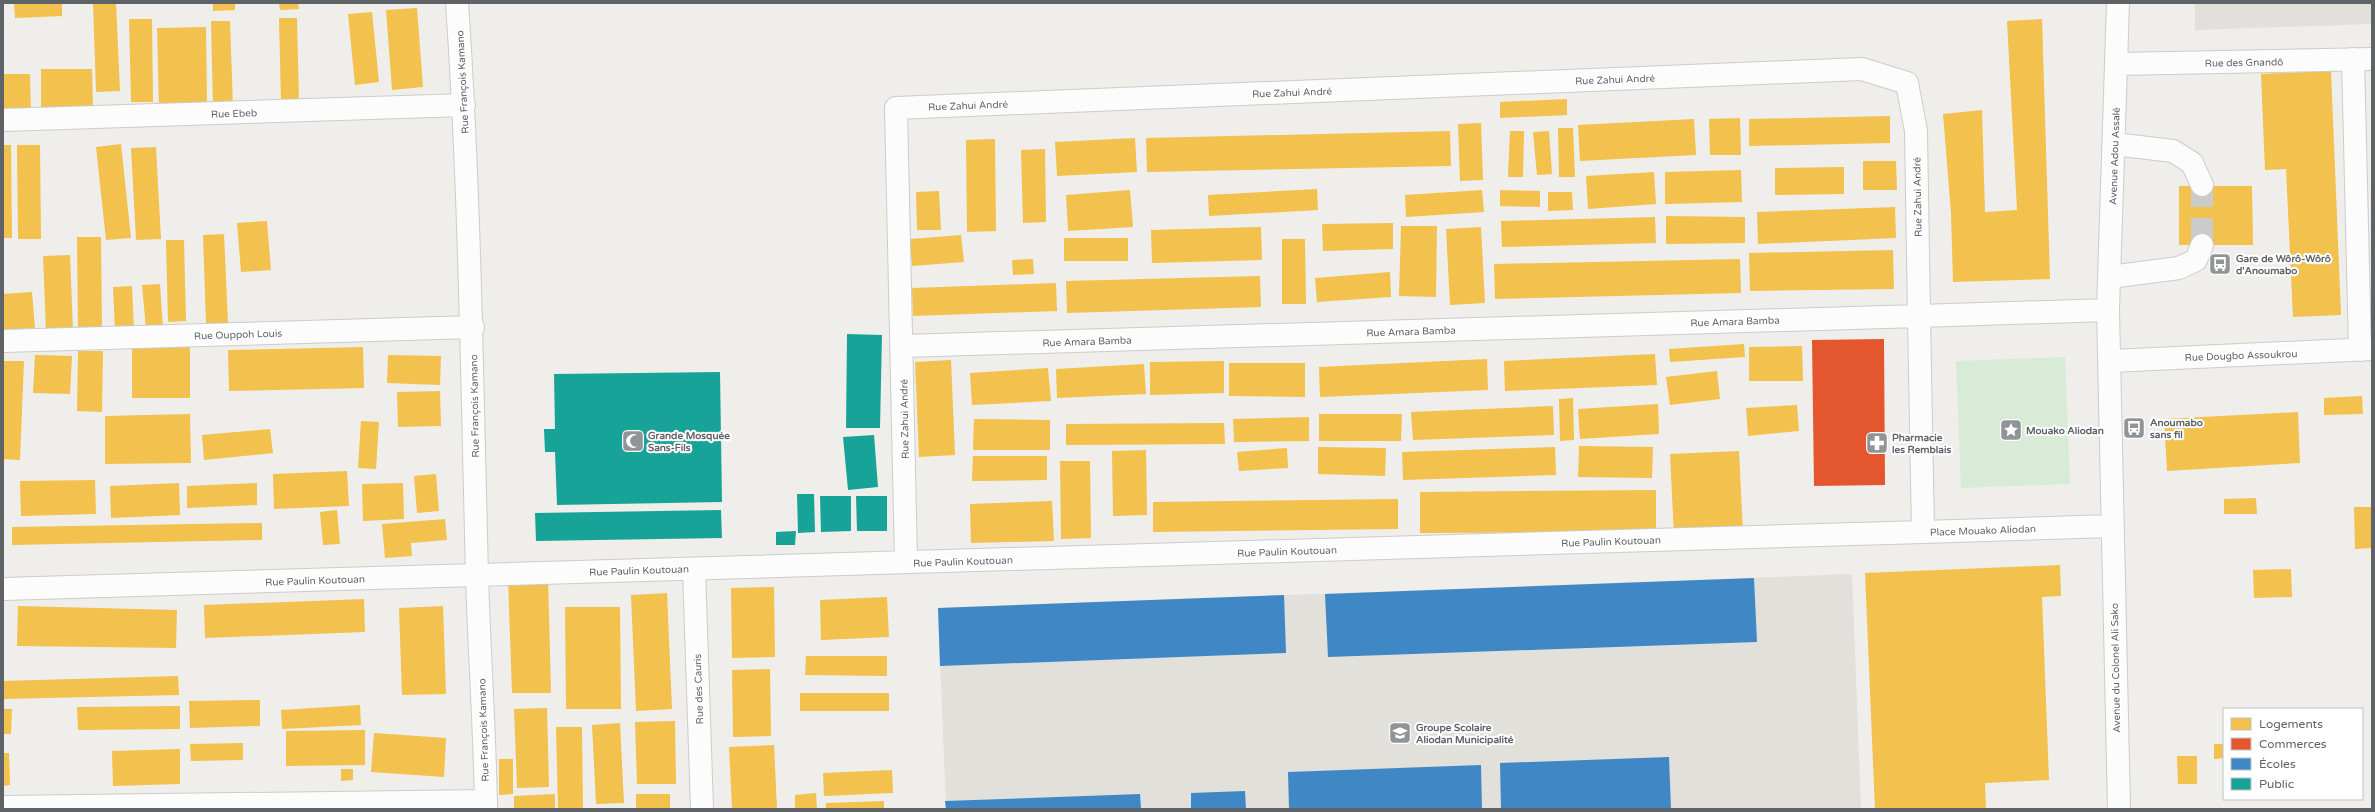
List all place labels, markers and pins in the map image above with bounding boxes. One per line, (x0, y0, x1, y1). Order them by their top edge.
bus stop icon: Gare de Wôrô-Wôrô d'Anoumabo (2207, 251, 2233, 277)
place label: Gare de Wôrô-Wôrô d'Anoumabo (2236, 253, 2331, 277)
bus stop icon: Anoumabo sans fil (2121, 415, 2147, 441)
place icon: Mouako Aliodan (1998, 417, 2024, 443)
place label: Anoumabo sans fil (2150, 417, 2203, 441)
place label: Mouako Aliodan (2026, 425, 2104, 437)
mosque icon: Grande Mosquée Sans-Fils (620, 428, 646, 454)
place label: Grande Mosquée Sans-Fils (648, 430, 730, 454)
pharmacy icon: Pharmacie les Remblais (1864, 430, 1890, 456)
place label: Pharmacie les Remblais (1892, 432, 1951, 456)
school or university icon: Groupe Scolaire Aliodan Municipalité (1387, 720, 1413, 746)
place label: Groupe Scolaire Aliodan Municipalité (1416, 722, 1514, 746)

